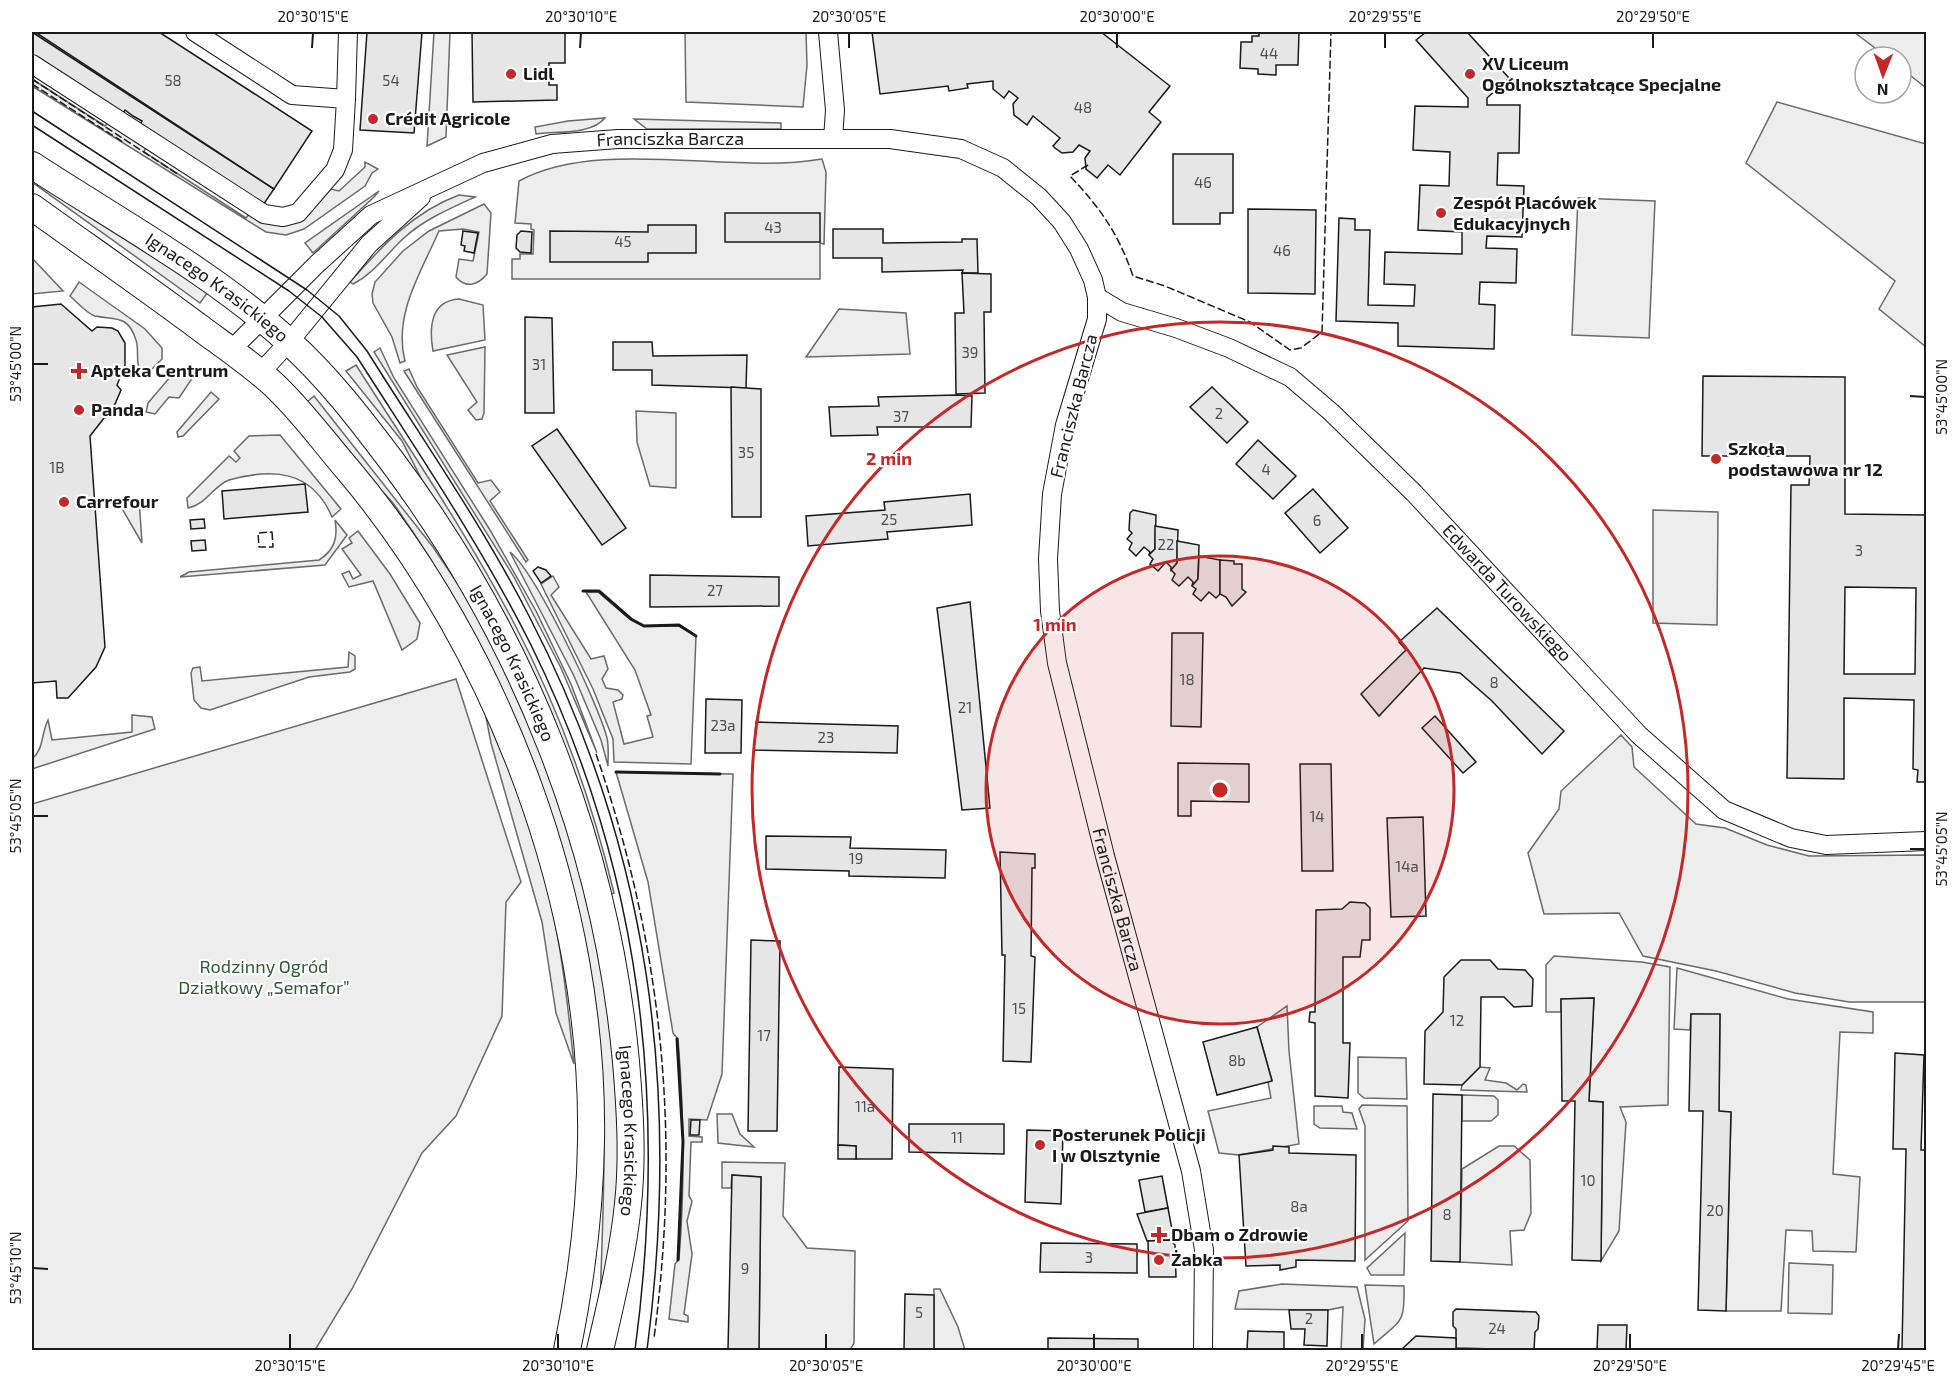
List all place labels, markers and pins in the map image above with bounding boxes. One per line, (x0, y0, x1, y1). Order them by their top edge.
place label: XV Liceum Ogólnokształcące Specjalne (1482, 52, 1721, 95)
place label: Lidl (523, 62, 554, 84)
marker: Lidl (504, 67, 518, 81)
marker: XV Liceum Ogólnokształcące Specjalne (1463, 67, 1477, 81)
place label: Crédit Agricole (385, 107, 510, 129)
marker: Crédit Agricole (366, 112, 380, 126)
place label: Zespół Placówek Edukacyjnych (1453, 191, 1597, 234)
marker: Zespół Placówek Edukacyjnych (1434, 206, 1448, 220)
place label: Apteka Centrum (91, 359, 228, 381)
marker: Apteka Centrum (72, 364, 86, 378)
place label: Panda (91, 398, 144, 420)
marker: Panda (72, 403, 86, 417)
place label: Szkoła podstawowa nr 12 (1728, 437, 1883, 480)
marker: Szkoła podstawowa nr 12 (1709, 452, 1723, 466)
place label: Carrefour (76, 490, 159, 512)
marker: Carrefour (57, 495, 71, 509)
centre of rings (1210, 780, 1230, 800)
place label: Posterunek Policji I w Olsztynie (1052, 1123, 1206, 1166)
marker: Posterunek Policji I w Olsztynie (1033, 1138, 1047, 1152)
place label: Dbam o Zdrowie (1171, 1223, 1308, 1245)
marker: Dbam o Zdrowie (1152, 1228, 1166, 1242)
place label: Żabka (1171, 1248, 1223, 1270)
marker: Żabka (1152, 1253, 1166, 1267)

